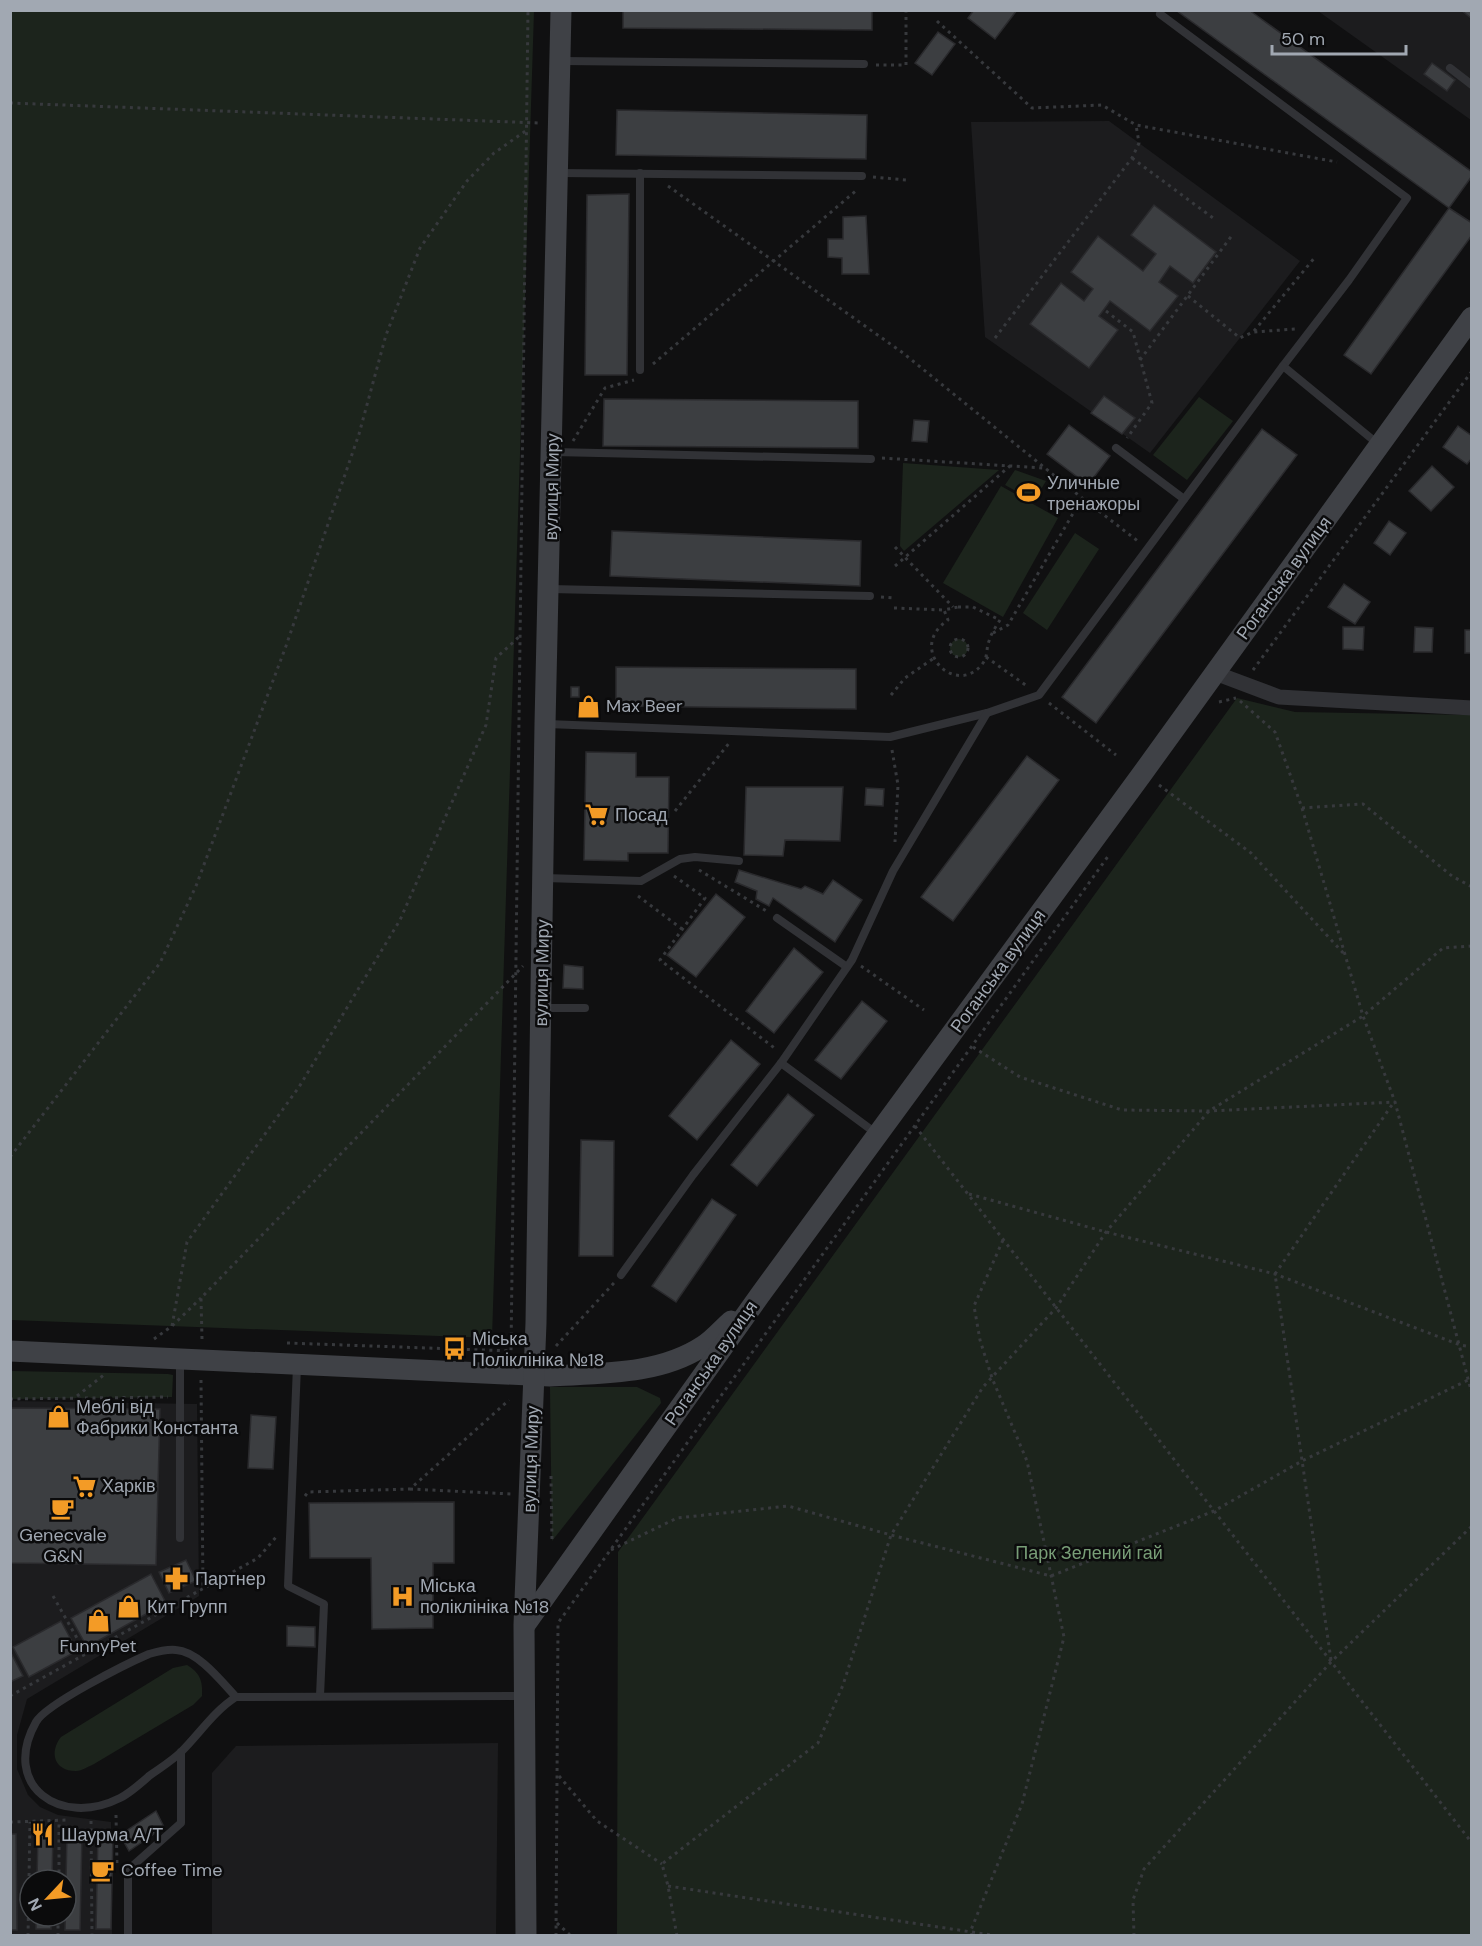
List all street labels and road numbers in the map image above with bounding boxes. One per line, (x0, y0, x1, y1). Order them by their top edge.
street label: вулиця Миру (539, 433, 565, 541)
street label: Роганська вулиця (1231, 511, 1337, 645)
street label: Роганська вулиця (945, 904, 1051, 1038)
street label: вулиця Миру (529, 919, 555, 1027)
street label: Роганська вулиця (659, 1296, 763, 1430)
street label: вулиця Миру (517, 1405, 545, 1513)

